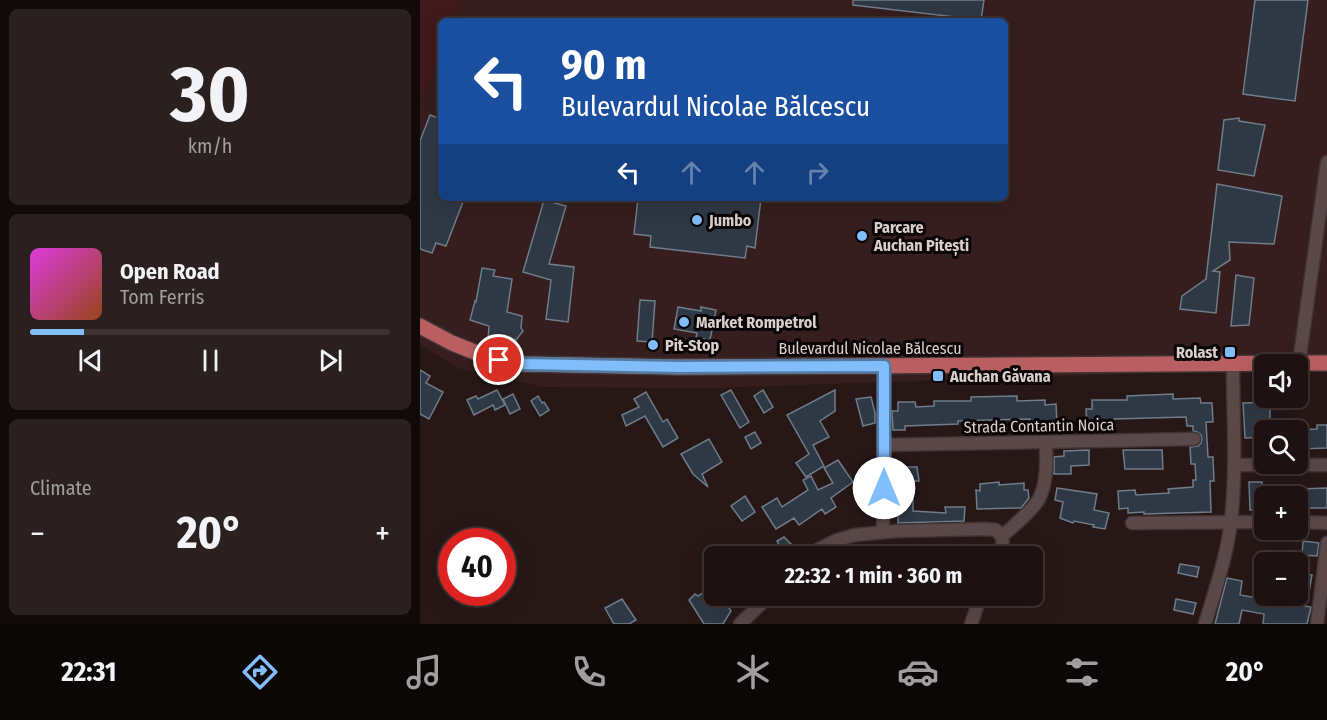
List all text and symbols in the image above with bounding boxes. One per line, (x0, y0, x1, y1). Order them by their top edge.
text: 90 m (561, 40, 646, 90)
icon: left (462, 42, 540, 120)
text: 30 (170, 48, 250, 142)
text: Bulevardul Nicolae Bălcescu (561, 91, 870, 123)
text: km/h (188, 134, 232, 158)
icon: left (612, 156, 645, 189)
icon: ahead (675, 156, 708, 189)
icon: ahead (738, 156, 771, 189)
icon: right (801, 156, 834, 189)
place label: Jumbo (708, 211, 752, 230)
marker: Jumbo (690, 213, 704, 227)
place label: Parcare Auchan Pitești (873, 218, 969, 256)
marker: Parcare Auchan Pitești (855, 229, 869, 243)
text: Open Road (120, 258, 220, 285)
text: Tom Ferris (120, 285, 204, 309)
place label: Market Rompetrol (696, 313, 817, 332)
marker: Market Rompetrol (677, 315, 691, 329)
pin (473, 334, 524, 385)
place label: Pit-Stop (665, 336, 719, 355)
marker: Pit-Stop (646, 338, 660, 352)
street label: Bulevardul Nicolae Bălcescu (778, 339, 962, 358)
icon: arrive (482, 343, 515, 376)
place label: Rolast (1176, 343, 1218, 362)
icon: previous (74, 344, 107, 377)
icon: pause (194, 344, 227, 377)
icon: next (314, 344, 347, 377)
marker: Rolast (1223, 345, 1237, 359)
map controls (1254, 354, 1308, 606)
button: sound (1254, 354, 1308, 408)
place label: Auchan Găvana (949, 367, 1051, 386)
marker: Auchan Găvana (931, 369, 945, 383)
street label: Strada Contantin Noica (964, 415, 1115, 437)
button: search (1254, 420, 1308, 474)
position arrow (852, 456, 916, 520)
text: Climate (30, 476, 92, 500)
button: + (1254, 486, 1308, 540)
text: 20° (177, 506, 243, 560)
text: − (30, 514, 45, 554)
text: + (375, 514, 390, 554)
speed limit sign: 40 (438, 528, 516, 606)
button: − (1254, 552, 1308, 606)
text: 22:32 · 1 min · 360 m (785, 562, 962, 589)
icon: directions (239, 651, 281, 693)
icon: music (403, 651, 445, 693)
icon: phone (568, 651, 610, 693)
icon: climate (732, 651, 774, 693)
icon: car (897, 651, 939, 693)
icon: filters (1061, 651, 1103, 693)
text: 22:31 (61, 656, 117, 688)
text: 20° (1226, 656, 1266, 688)

